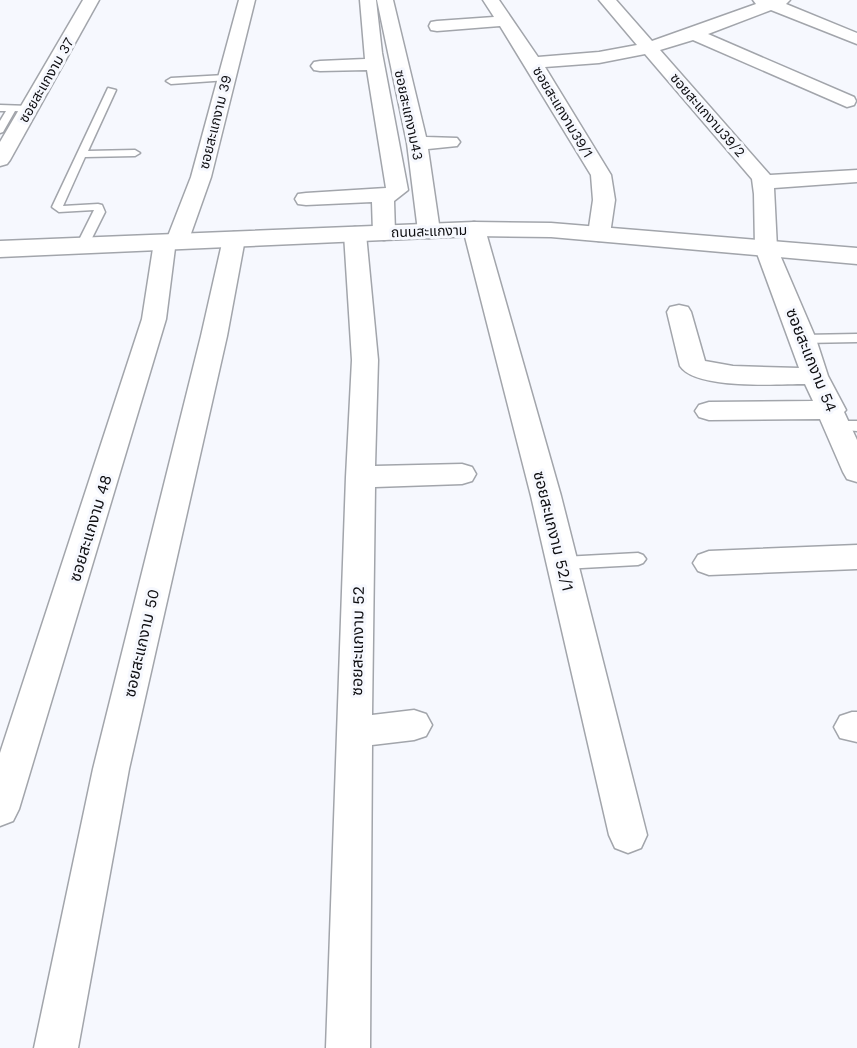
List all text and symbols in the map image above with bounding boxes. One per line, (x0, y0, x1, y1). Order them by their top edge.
street label: ซอยสะแกงาม 37 (15, 35, 77, 125)
street label: ซอยสะแกงาม39/1 (530, 64, 596, 160)
street label: ซอยสะแกงาม43 (392, 68, 426, 162)
street label: ซอยสะแกงาม39/2 (667, 70, 749, 160)
street label: ซอยสะแกงาม 39 (196, 73, 234, 171)
street label: ถนนสะแกงาม (391, 222, 467, 240)
street label: ซอยสะแกงาม 54 (782, 305, 841, 415)
street label: ซอยสะแกงาม 52/1 (529, 469, 578, 593)
street label: ซอยสะแกงาม 48 (65, 472, 116, 584)
street label: ซอยสะแกงาม 52 (347, 586, 368, 696)
street label: ซอยสะแกงาม 50 (120, 587, 163, 699)

